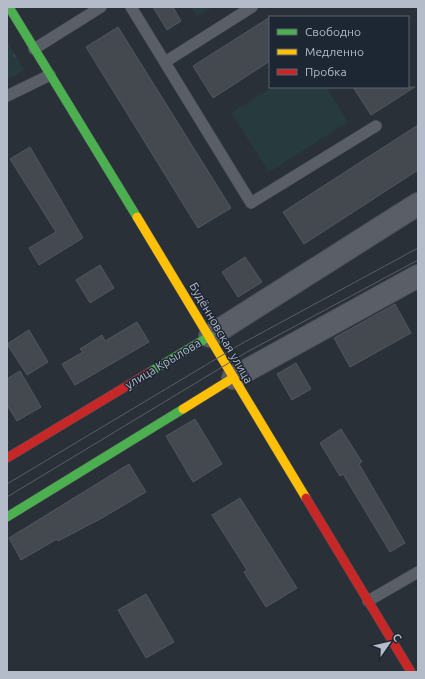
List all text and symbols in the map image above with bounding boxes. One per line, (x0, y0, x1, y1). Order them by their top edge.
legend (269, 16, 409, 88)
text: Свободно (305, 25, 361, 38)
text: Медленно (305, 45, 364, 58)
text: Пробка (305, 65, 347, 78)
street label: Будённовская улица (187, 280, 256, 385)
street label: улица Крылова (123, 336, 203, 391)
north arrow (369, 623, 409, 663)
text: С (390, 631, 404, 644)

